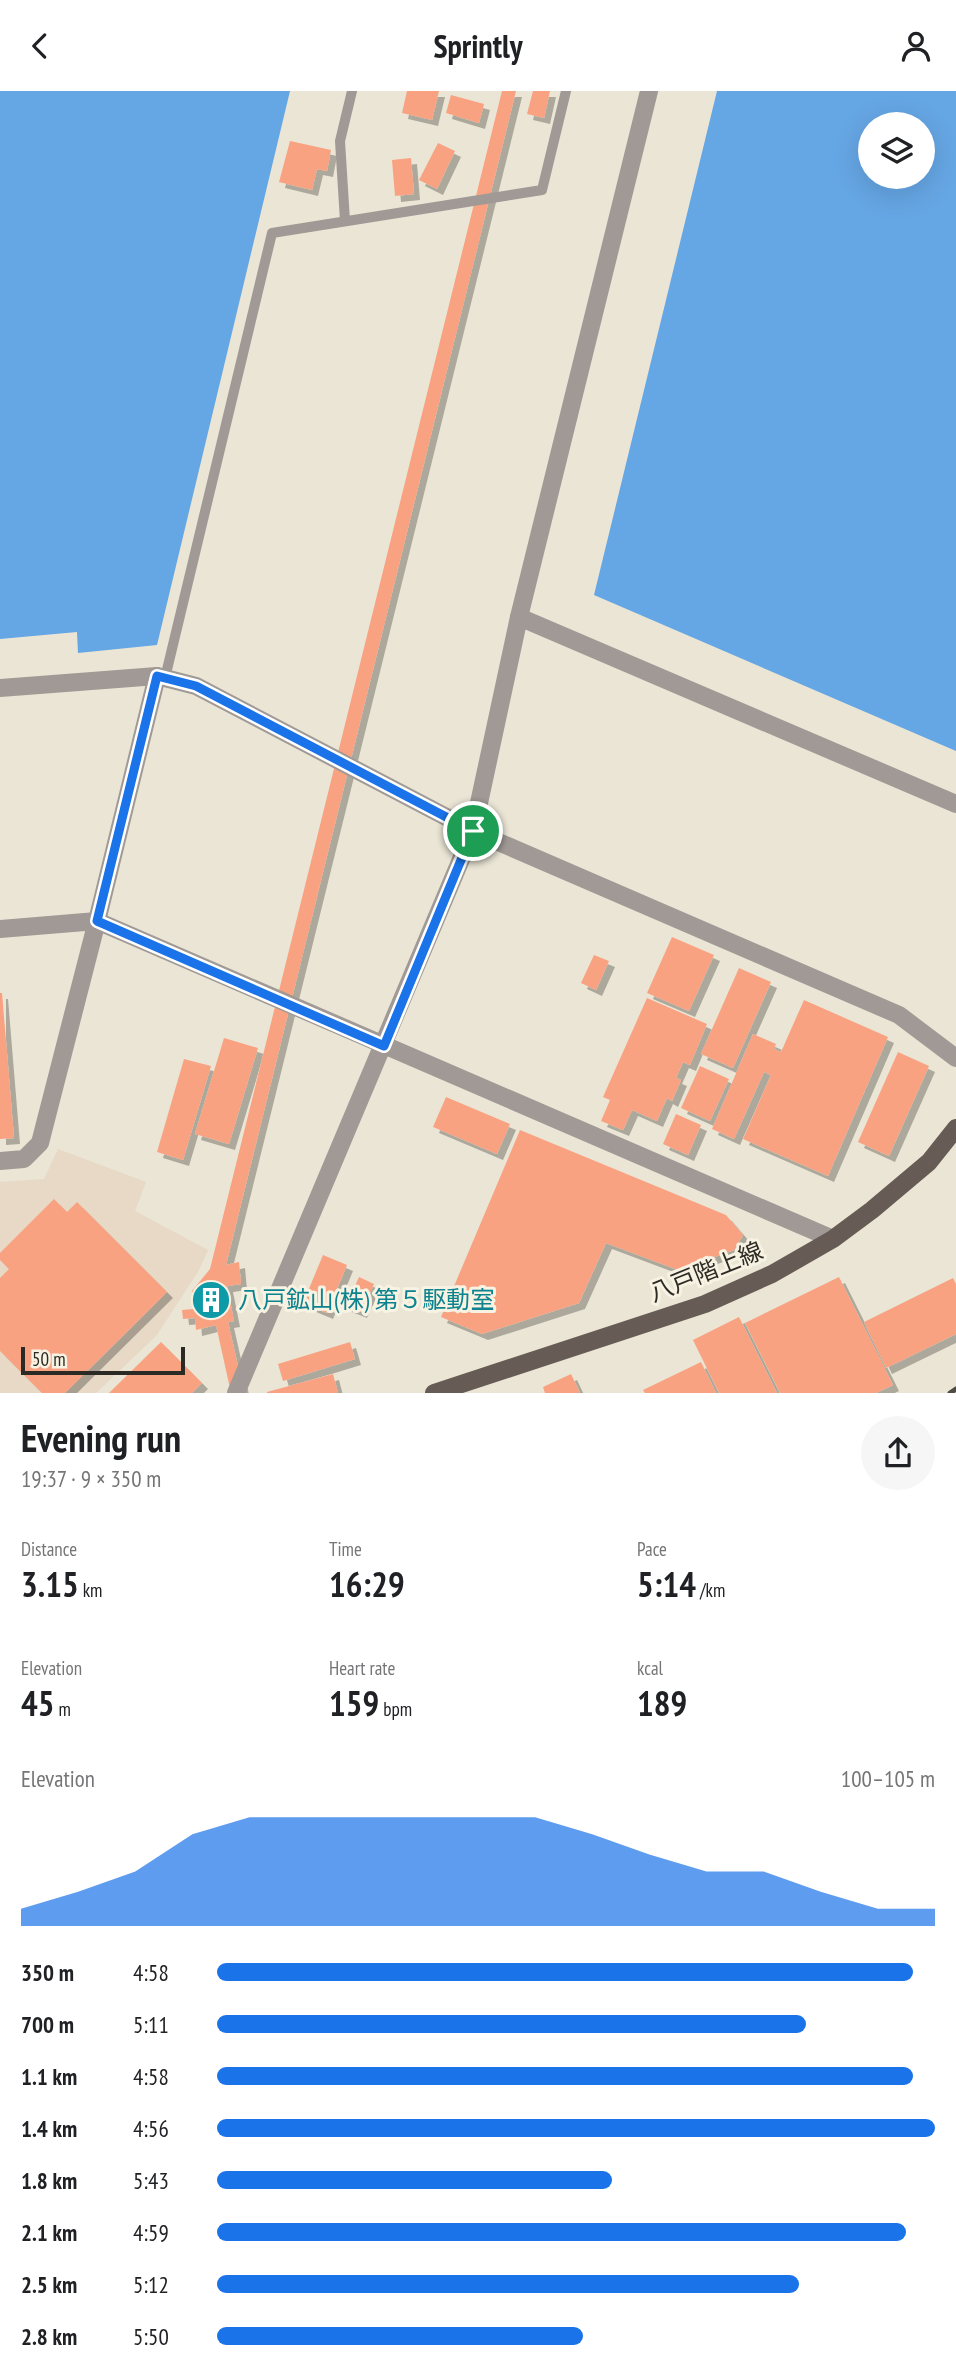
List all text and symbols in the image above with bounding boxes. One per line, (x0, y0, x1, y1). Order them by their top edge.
text: Sprintly (433, 25, 523, 67)
icon: back (21, 27, 59, 65)
icon: person (897, 27, 935, 65)
map controls (858, 112, 935, 189)
button: layers (858, 112, 935, 189)
pin (443, 801, 503, 861)
icon: arrive (454, 812, 492, 850)
street label: 八戸階上線 (644, 1235, 767, 1308)
building icon: 八戸鉱山(株) 第５駆動室 (190, 1279, 232, 1321)
place label: 八戸鉱山(株) 第５駆動室 (238, 1284, 494, 1315)
scale bar (21, 1344, 186, 1376)
text: 50 m (32, 1347, 66, 1371)
text: Evening run (21, 1413, 181, 1462)
button: share (861, 1416, 935, 1490)
text: 19:37 · 9 × 350 m (21, 1464, 161, 1493)
text: Distance (21, 1537, 77, 1561)
text: Time (329, 1537, 362, 1561)
text: Pace (637, 1537, 667, 1561)
text: 3.15 (21, 1561, 79, 1607)
text: 16:29 (329, 1561, 405, 1607)
text: 5:14 (637, 1561, 696, 1607)
text: km (79, 1578, 102, 1602)
text: /km (696, 1578, 725, 1602)
text: Elevation (21, 1656, 82, 1680)
text: Heart rate (329, 1656, 395, 1680)
text: kcal (637, 1656, 663, 1680)
text: 45 (21, 1680, 54, 1726)
text: 159 (329, 1680, 379, 1726)
text: 189 (637, 1680, 687, 1726)
text: m (54, 1697, 71, 1721)
text: bpm (379, 1697, 412, 1721)
text: Elevation (21, 1764, 95, 1793)
text: 100–105 m (841, 1764, 935, 1793)
text: 350 m (21, 1958, 74, 1987)
text: 4:58 (133, 1958, 169, 1987)
text: 700 m (21, 2010, 74, 2039)
text: 5:11 (133, 2010, 169, 2039)
text: 1.1 km (21, 2062, 77, 2091)
text: 4:58 (133, 2062, 169, 2091)
text: 1.4 km (21, 2114, 77, 2143)
text: 4:56 (133, 2114, 169, 2143)
text: 1.8 km (21, 2166, 77, 2195)
text: 5:43 (133, 2166, 169, 2195)
text: 2.1 km (21, 2218, 77, 2247)
text: 4:59 (133, 2218, 169, 2247)
text: 2.5 km (21, 2270, 77, 2299)
text: 5:12 (133, 2270, 169, 2299)
text: 2.8 km (21, 2322, 77, 2351)
text: 5:50 (133, 2322, 169, 2351)

